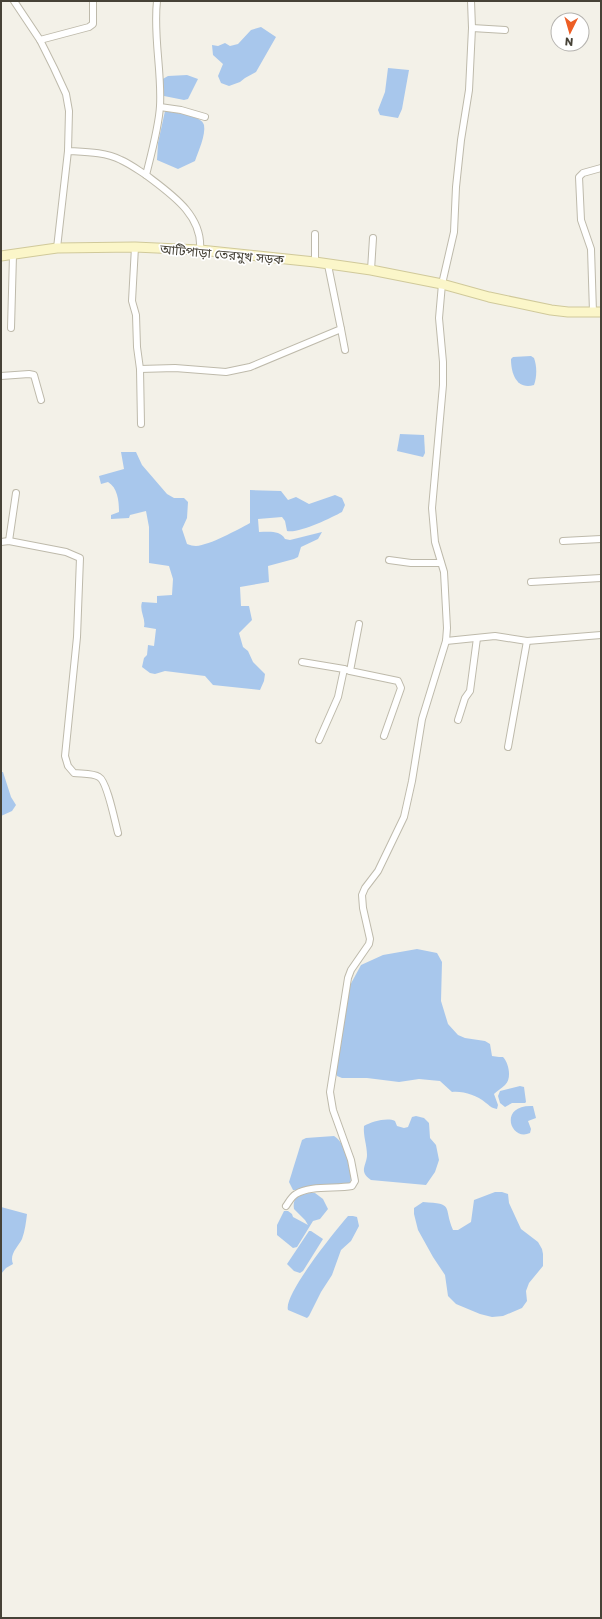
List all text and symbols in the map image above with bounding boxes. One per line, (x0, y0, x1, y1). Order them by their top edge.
north arrow (550, 12, 590, 52)
text: N (564, 34, 574, 50)
street label: আটিপাড়া তেরমুখ সড়ক (158, 240, 285, 269)

